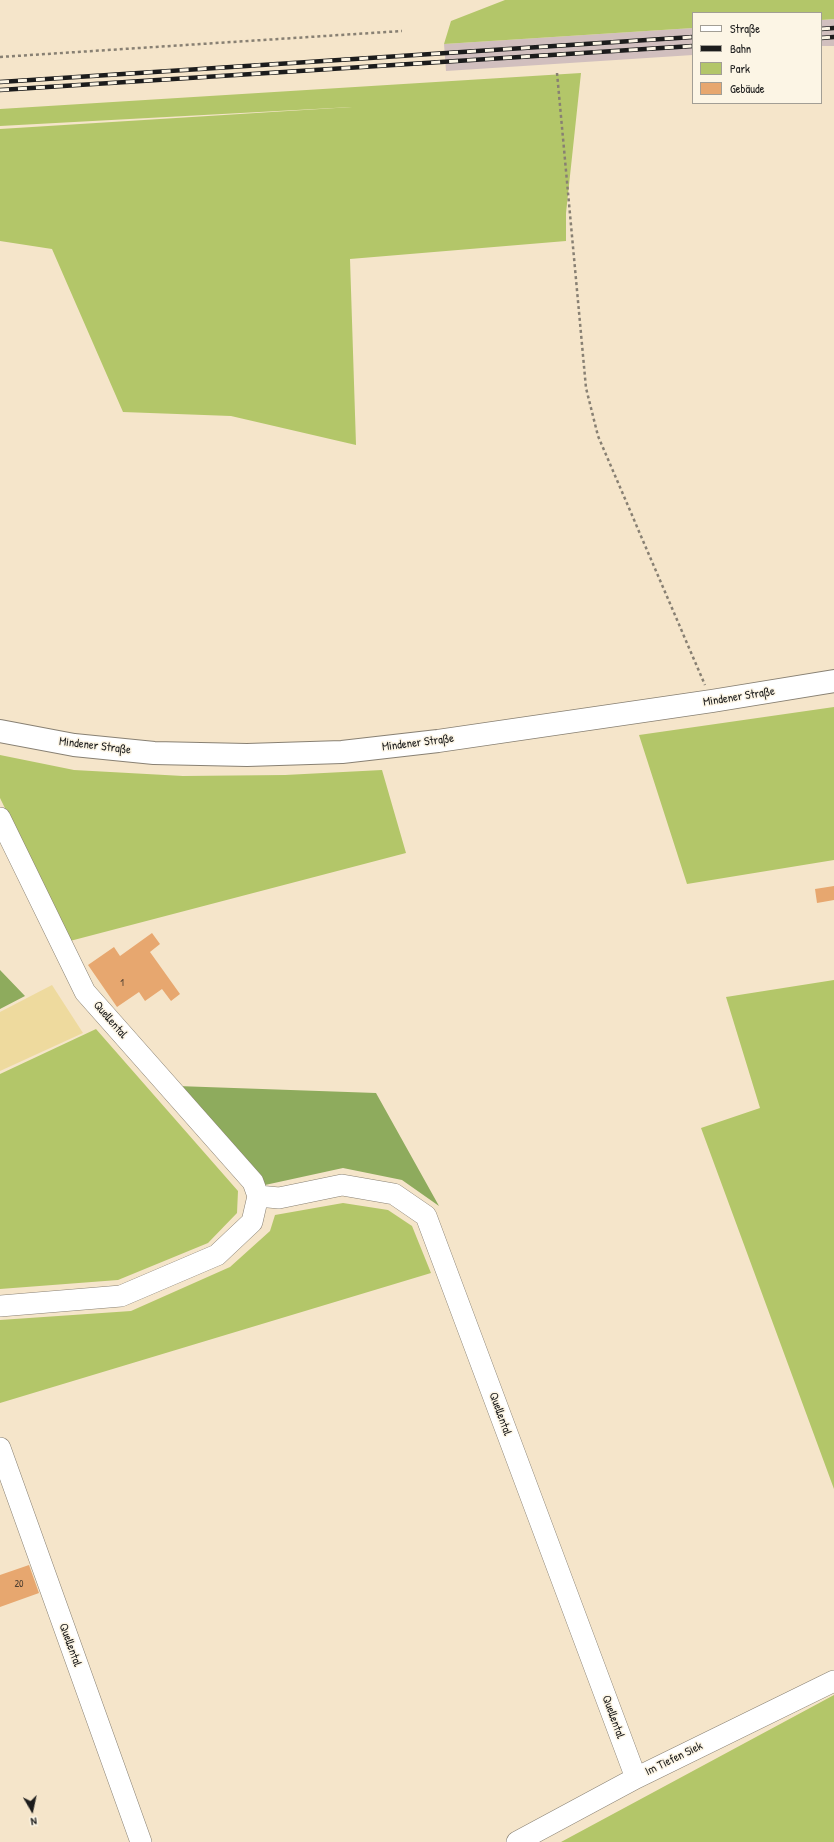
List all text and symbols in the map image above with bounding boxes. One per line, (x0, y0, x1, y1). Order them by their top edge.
legend (692, 12, 822, 104)
text: Straße (730, 20, 760, 37)
text: Bahn (730, 40, 751, 57)
text: Park (730, 60, 750, 77)
text: Gebäude (730, 80, 764, 97)
street label: Mindener Straße (702, 684, 776, 710)
street label: Mindener Straße (381, 731, 455, 755)
street label: Mindener Straße (58, 734, 132, 758)
house number: 1 (120, 977, 124, 989)
street label: Quellental (90, 998, 130, 1042)
street label: Quellental (486, 1390, 514, 1438)
house number: 20 (14, 1578, 24, 1590)
street label: Quellental (56, 1621, 84, 1669)
street label: Quellental (599, 1693, 627, 1741)
street label: Im Tiefen Siek (643, 1739, 705, 1779)
north arrow (12, 1790, 52, 1830)
text: N (30, 1814, 38, 1829)

